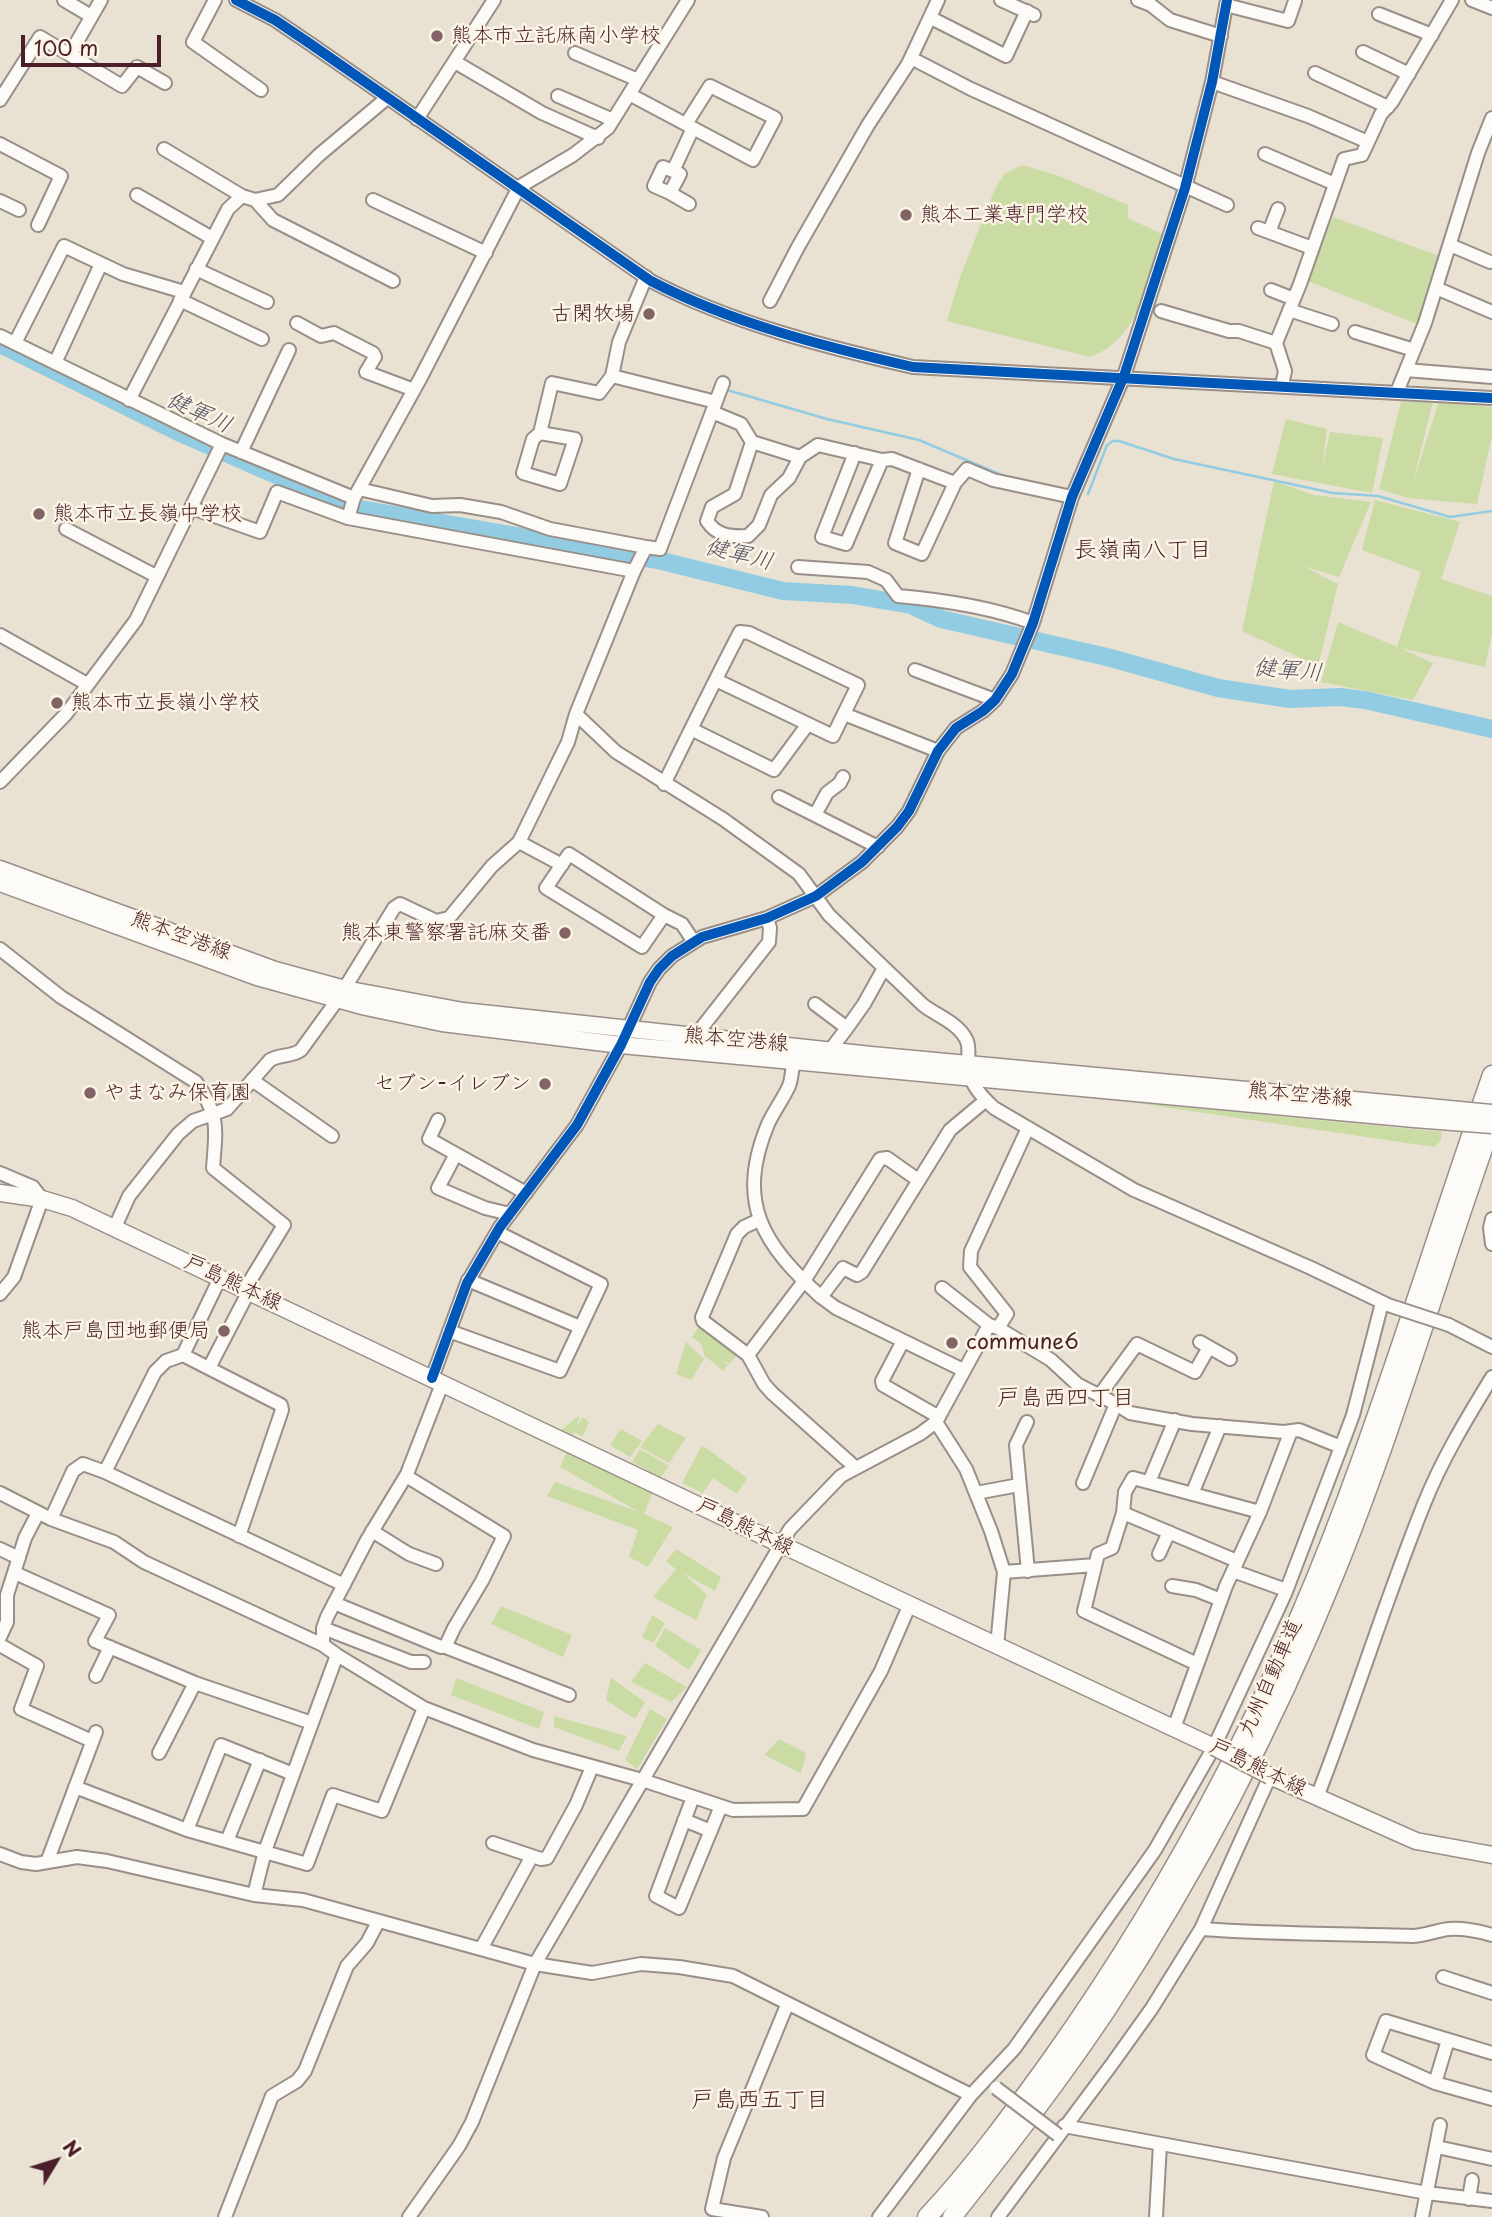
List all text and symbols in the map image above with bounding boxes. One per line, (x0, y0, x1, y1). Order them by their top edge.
scale bar (24, 21, 164, 65)
place label: 熊本市立託麻南小学校 (451, 23, 661, 49)
marker: 熊本市立託麻南小学校 (429, 28, 445, 44)
text: 100 m (34, 31, 98, 63)
place label: 熊本工業専門学校 (920, 202, 1088, 228)
marker: 熊本工業専門学校 (898, 207, 914, 223)
place label: 古閑牧場 (551, 301, 635, 327)
marker: 古閑牧場 (641, 306, 657, 322)
water label: 健軍川 (162, 386, 236, 440)
place label: 熊本市立長嶺中学校 (53, 501, 242, 527)
marker: 熊本市立長嶺中学校 (31, 506, 47, 522)
water label: 健軍川 (702, 533, 776, 577)
district label: 長嶺南八丁目 (1074, 537, 1212, 565)
water label: 健軍川 (1252, 654, 1324, 688)
place label: 熊本市立長嶺小学校 (71, 690, 260, 716)
marker: 熊本市立長嶺小学校 (49, 695, 65, 711)
street label: 熊本空港線 (127, 906, 235, 966)
place label: 熊本東警察署託麻交番 (341, 920, 551, 946)
marker: 熊本東警察署託麻交番 (557, 925, 573, 941)
street label: 熊本空港線 (683, 1023, 789, 1057)
place label: セブン-イレブン (374, 1071, 531, 1097)
marker: セブン-イレブン (537, 1076, 553, 1092)
street label: 熊本空港線 (1247, 1078, 1353, 1112)
place label: やまなみ保育園 (104, 1080, 251, 1106)
marker: やまなみ保育園 (82, 1085, 98, 1101)
street label: 戸島熊本線 (180, 1249, 286, 1317)
place label: 熊本戸島団地郵便局 (21, 1318, 210, 1344)
marker: 熊本戸島団地郵便局 (216, 1323, 232, 1339)
place label: commune6 (966, 1330, 1079, 1356)
marker: commune6 (944, 1335, 960, 1351)
district label: 戸島西四丁目 (997, 1385, 1135, 1413)
street label: 戸島熊本線 (692, 1493, 798, 1561)
street label: 九州自動車道 (1234, 1615, 1308, 1741)
street label: 戸島熊本線 (1205, 1734, 1311, 1802)
district label: 戸島西五丁目 (691, 2087, 829, 2115)
north arrow (21, 2126, 91, 2196)
text: N (57, 2134, 88, 2163)

